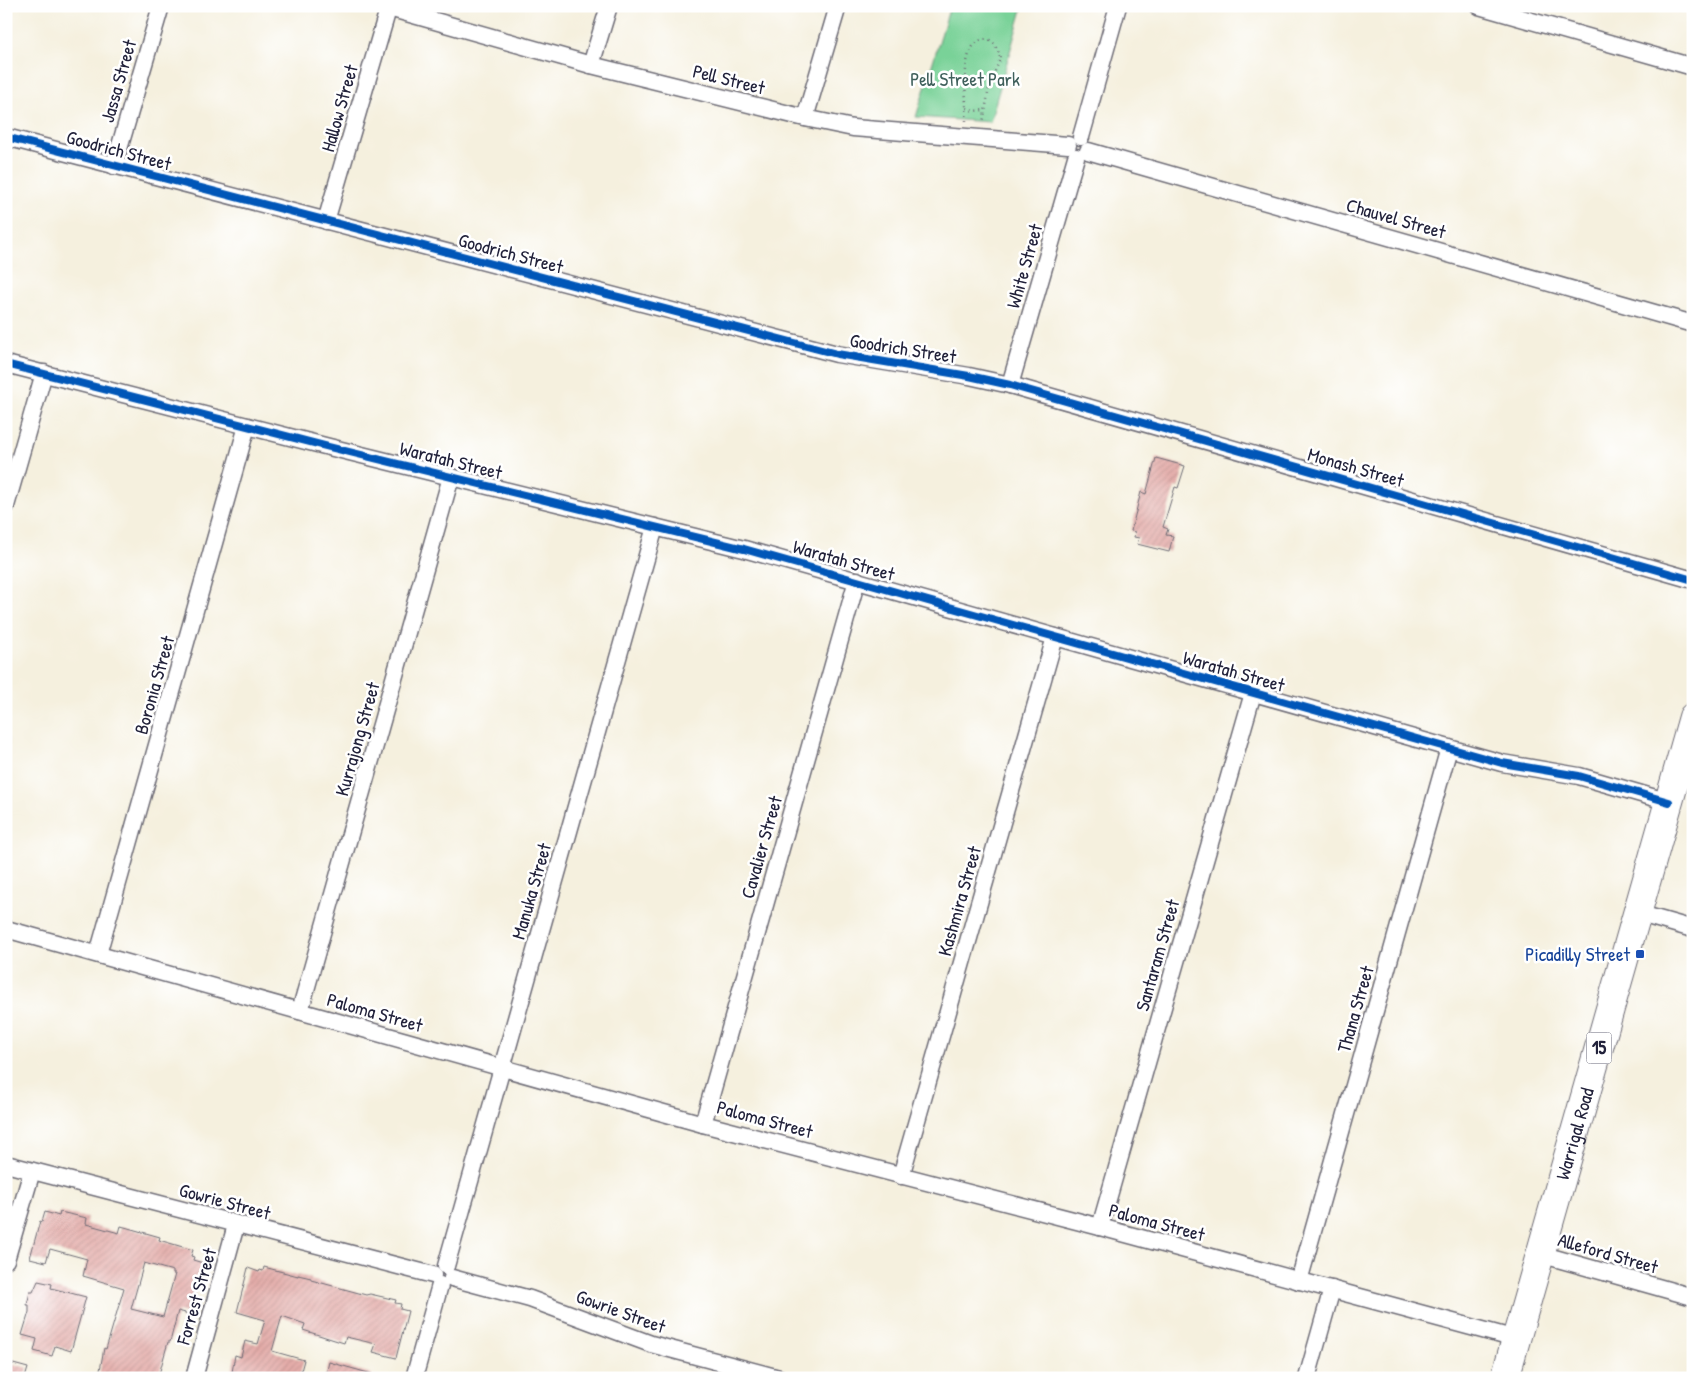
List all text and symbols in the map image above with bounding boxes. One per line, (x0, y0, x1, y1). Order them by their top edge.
street label: Jassa Street (94, 36, 142, 126)
street label: Pell Street (690, 57, 768, 101)
street label: Hallow Street (314, 61, 364, 155)
park label: Pell Street Park (910, 66, 1020, 92)
street label: Goodrich Street (64, 124, 175, 177)
street label: Chauvel Street (1343, 191, 1449, 245)
street label: White Street (1000, 220, 1049, 311)
street label: Goodrich Street (456, 227, 567, 280)
street label: Goodrich Street (848, 327, 959, 369)
street label: Waratah Street (397, 435, 505, 485)
street label: Monash Street (1305, 441, 1408, 493)
street label: Waratah Street (790, 533, 898, 587)
street label: Boronia Street (128, 632, 181, 737)
street label: Waratah Street (1180, 644, 1288, 698)
street label: Kurrajong Street (328, 679, 386, 799)
street label: Cavalier Street (734, 792, 788, 901)
street label: Manuka Street (505, 839, 557, 942)
street label: Kashmira Street (931, 843, 987, 959)
street label: Santaram Street (1129, 896, 1185, 1014)
place label: Picadilly Street (1525, 941, 1630, 967)
marker: Picadilly Street (1634, 948, 1646, 960)
street label: Thana Street (1330, 962, 1380, 1055)
street label: Paloma Street (324, 986, 426, 1038)
road number: 15 (1586, 1032, 1612, 1064)
street label: Warrigal Road (1549, 1084, 1600, 1183)
street label: Paloma Street (714, 1094, 816, 1144)
street label: Gowrie Street (177, 1176, 274, 1226)
street label: Paloma Street (1106, 1197, 1208, 1247)
street label: Alleford Street (1555, 1226, 1661, 1280)
street label: Forrest Street (170, 1244, 222, 1348)
street label: Gowrie Street (573, 1283, 670, 1339)

